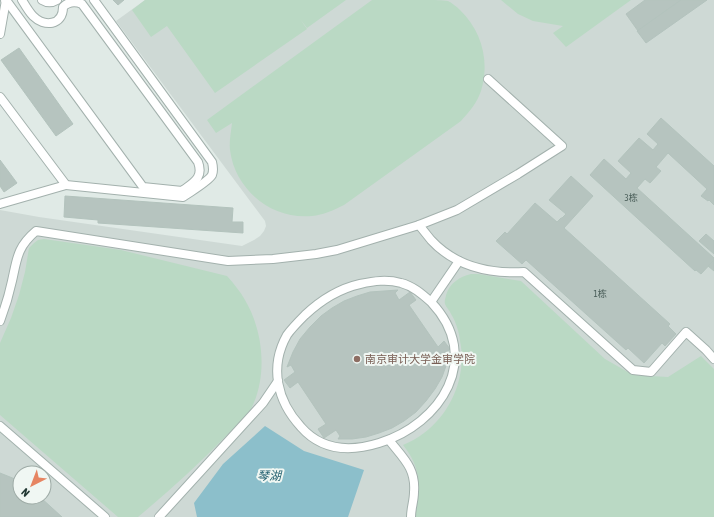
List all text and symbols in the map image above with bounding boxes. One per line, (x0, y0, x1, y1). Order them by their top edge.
house number: 3栋 (624, 192, 638, 203)
house number: 1栋 (593, 288, 607, 299)
place label: 南京审计大学金审学院 (365, 353, 475, 365)
marker: 南京审计大学金审学院 (352, 354, 362, 364)
north arrow (12, 465, 52, 505)
water label: 琴湖 (257, 469, 283, 483)
text: N (19, 486, 32, 499)

